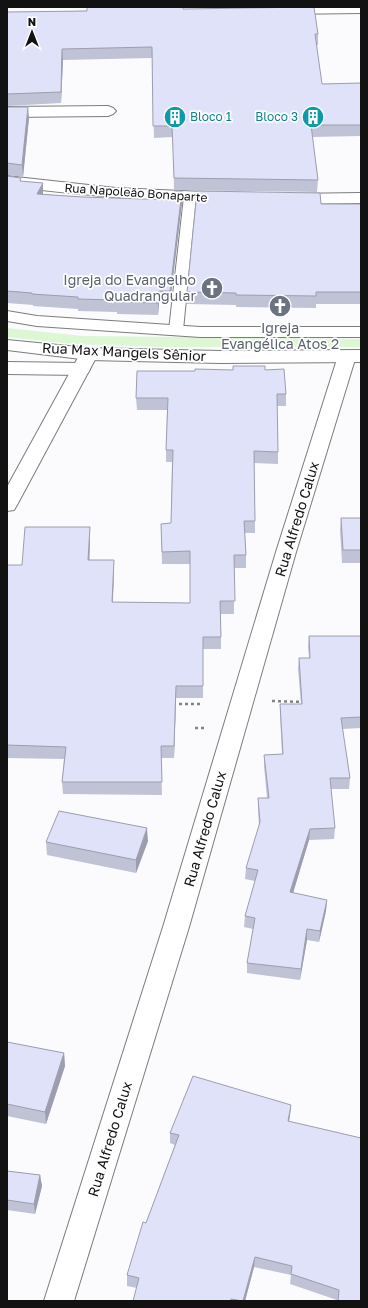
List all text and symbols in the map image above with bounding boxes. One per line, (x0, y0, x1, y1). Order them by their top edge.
north arrow (12, 12, 52, 52)
text: N (28, 15, 36, 28)
building icon: Bloco 1 (162, 104, 188, 130)
building icon: Bloco 3 (300, 104, 326, 130)
place label: Bloco 1 (190, 109, 232, 124)
place label: Bloco 3 (255, 109, 298, 124)
street label: Rua Napoleão Bonaparte (64, 180, 208, 205)
place label: Igreja do Evangelho Quadrangular (63, 271, 197, 304)
church icon: Igreja do Evangelho Quadrangular (199, 275, 225, 301)
church icon: Igreja Evangélica Atos 2 (267, 293, 293, 319)
place label: Igreja Evangélica Atos 2 (221, 319, 339, 352)
street label: Rua Max Mangels Sênior (42, 339, 207, 364)
street label: Rua Alfredo Calux (271, 459, 322, 579)
street label: Rua Alfredo Calux (180, 769, 229, 889)
street label: Rua Alfredo Calux (84, 1079, 135, 1199)

